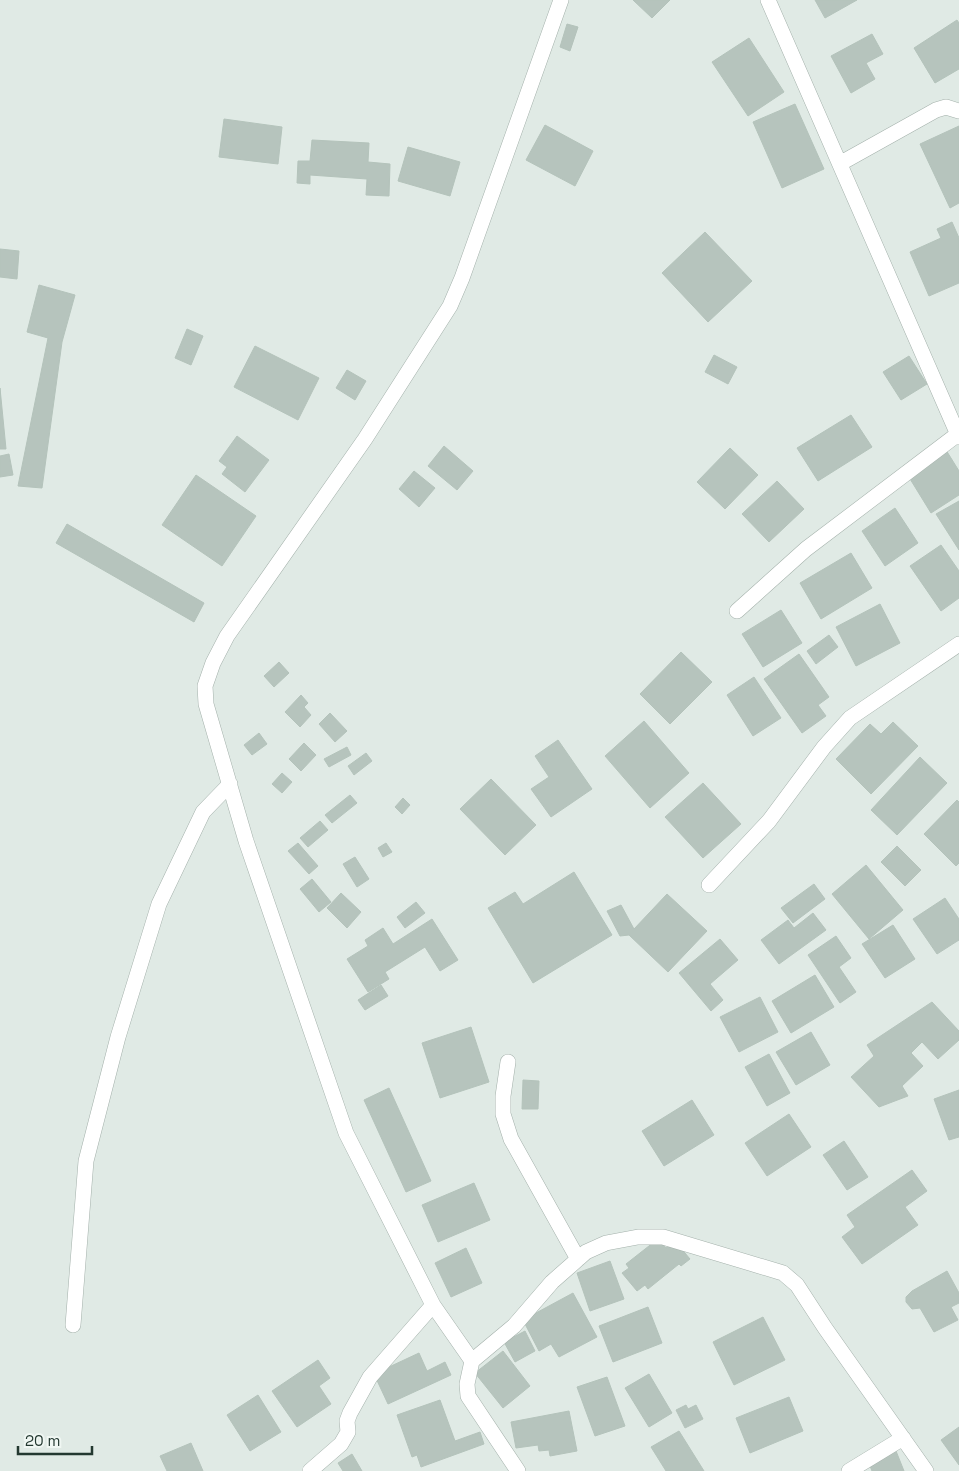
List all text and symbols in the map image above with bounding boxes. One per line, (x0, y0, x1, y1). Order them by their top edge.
scale bar (18, 1424, 91, 1456)
text: 20 m (25, 1431, 60, 1450)

